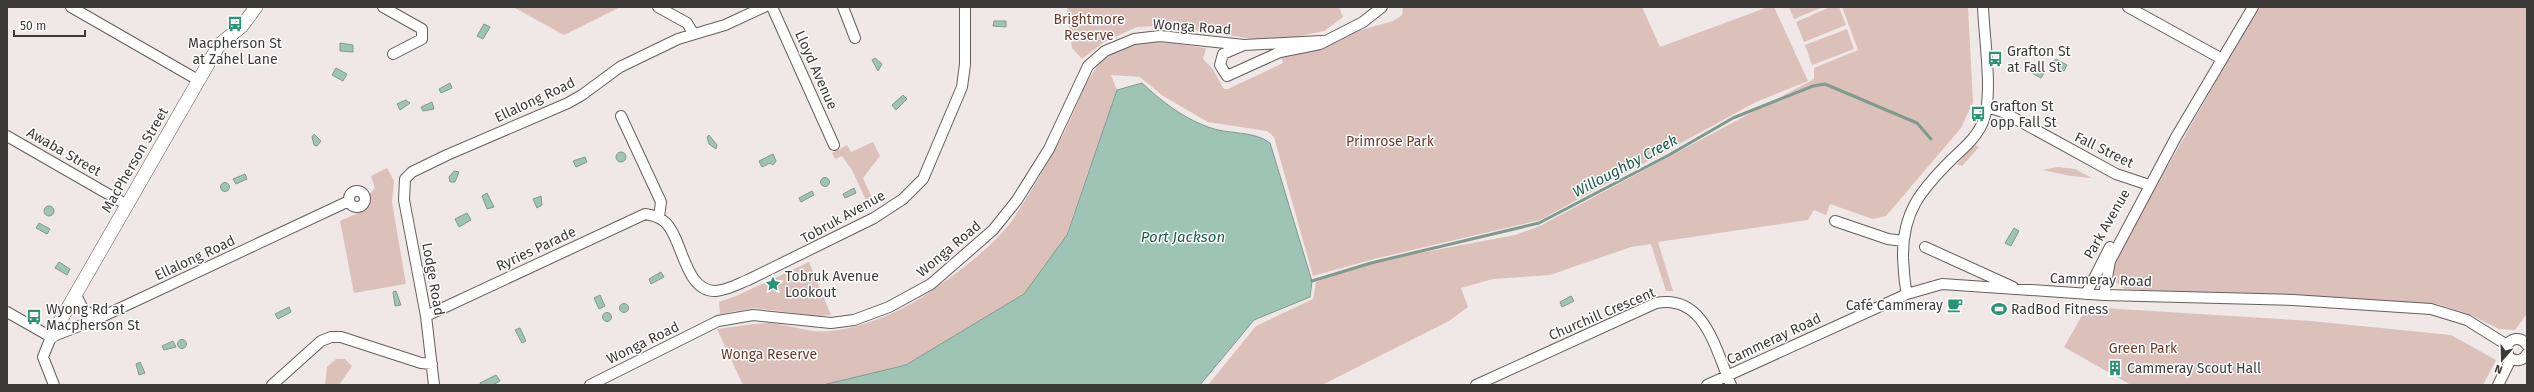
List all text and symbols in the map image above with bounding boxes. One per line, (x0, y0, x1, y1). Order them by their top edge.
park label: Brightmore Reserve (1053, 11, 1125, 44)
scale bar (14, 12, 85, 38)
bus stop icon: Macpherson St at Zahel Lane (226, 15, 244, 33)
street label: Wonga Road (1152, 16, 1232, 38)
text: 50 m (20, 19, 46, 33)
street label: Lloyd Avenue (791, 28, 841, 112)
place label: Macpherson St at Zahel Lane (188, 35, 283, 68)
place label: Grafton St at Fall St (2007, 43, 2072, 76)
bus stop icon: Grafton St at Fall St (1986, 50, 2004, 68)
street label: Ellalong Road (492, 74, 578, 126)
place label: Grafton St opp Fall St (1990, 98, 2058, 131)
street label: MacPherson Street (98, 104, 173, 216)
bus stop icon: Grafton St opp Fall St (1969, 105, 1987, 123)
street label: Awaba Street (24, 124, 105, 181)
street label: Fall Street (2072, 128, 2137, 172)
water label: Willoughby Creek (1569, 131, 1681, 201)
park label: Primrose Park (1346, 133, 1435, 150)
street label: Park Avenue (2080, 186, 2134, 262)
street label: Tobruk Avenue (798, 187, 888, 247)
street label: Wonga Road (913, 217, 985, 281)
street label: Ryries Parade (493, 223, 579, 275)
water label: Port Jackson (1141, 228, 1225, 246)
street label: Ellalong Road (152, 232, 238, 284)
street label: Lodge Road (418, 241, 448, 317)
place label: Tobruk Avenue Lookout (785, 268, 879, 301)
street label: Cammeray Road (2050, 270, 2152, 290)
place icon: Tobruk Avenue Lookout (764, 275, 782, 293)
street label: Churchill Crescent (1546, 284, 1659, 344)
cafe icon: Café Cammeray (1946, 296, 1964, 314)
place label: Café Cammeray (1846, 297, 1943, 314)
sports icon: RadBod Fitness (1990, 300, 2008, 318)
place label: Wyong Rd at Macpherson St (46, 301, 141, 334)
place label: RadBod Fitness (2011, 301, 2109, 318)
bus stop icon: Wyong Rd at Macpherson St (25, 308, 43, 326)
street label: Cammeray Road (1724, 310, 1824, 368)
street label: Wonga Road (604, 318, 682, 368)
park label: Green Park (2109, 340, 2178, 357)
north arrow (2482, 340, 2522, 380)
park label: Wonga Reserve (721, 346, 817, 363)
building icon: Cammeray Scout Hall (2106, 359, 2124, 377)
place label: Cammeray Scout Hall (2127, 360, 2261, 377)
text: N (2493, 362, 2504, 376)

